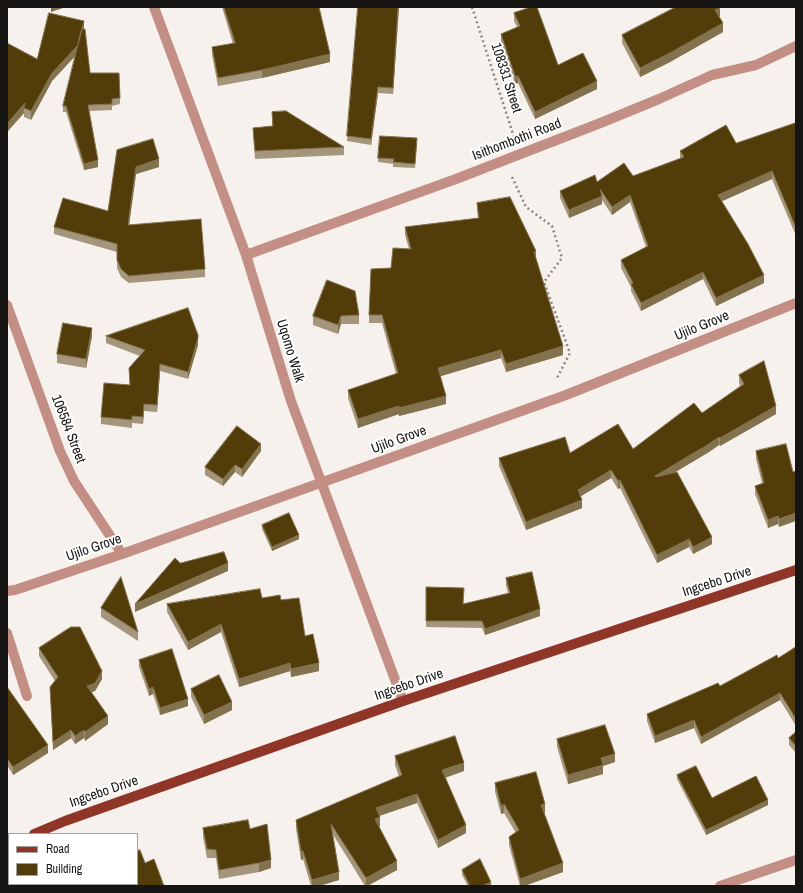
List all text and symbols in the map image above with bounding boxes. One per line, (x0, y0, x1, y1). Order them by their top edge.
street label: 108331 Street (487, 41, 525, 115)
street label: Isithombothi Road (470, 115, 564, 165)
street label: Ujilo Grove (672, 307, 732, 345)
street label: Uqomo Walk (272, 317, 308, 385)
street label: 106584 Street (47, 392, 89, 466)
street label: Ujilo Grove (369, 422, 429, 458)
street label: Ujilo Grove (64, 531, 124, 565)
street label: Ingcebo Drive (680, 563, 754, 601)
street label: Ingcebo Drive (372, 665, 446, 705)
street label: Ingcebo Drive (67, 772, 141, 812)
legend (8, 833, 138, 885)
text: Road (46, 841, 70, 857)
text: Building (46, 861, 82, 877)

